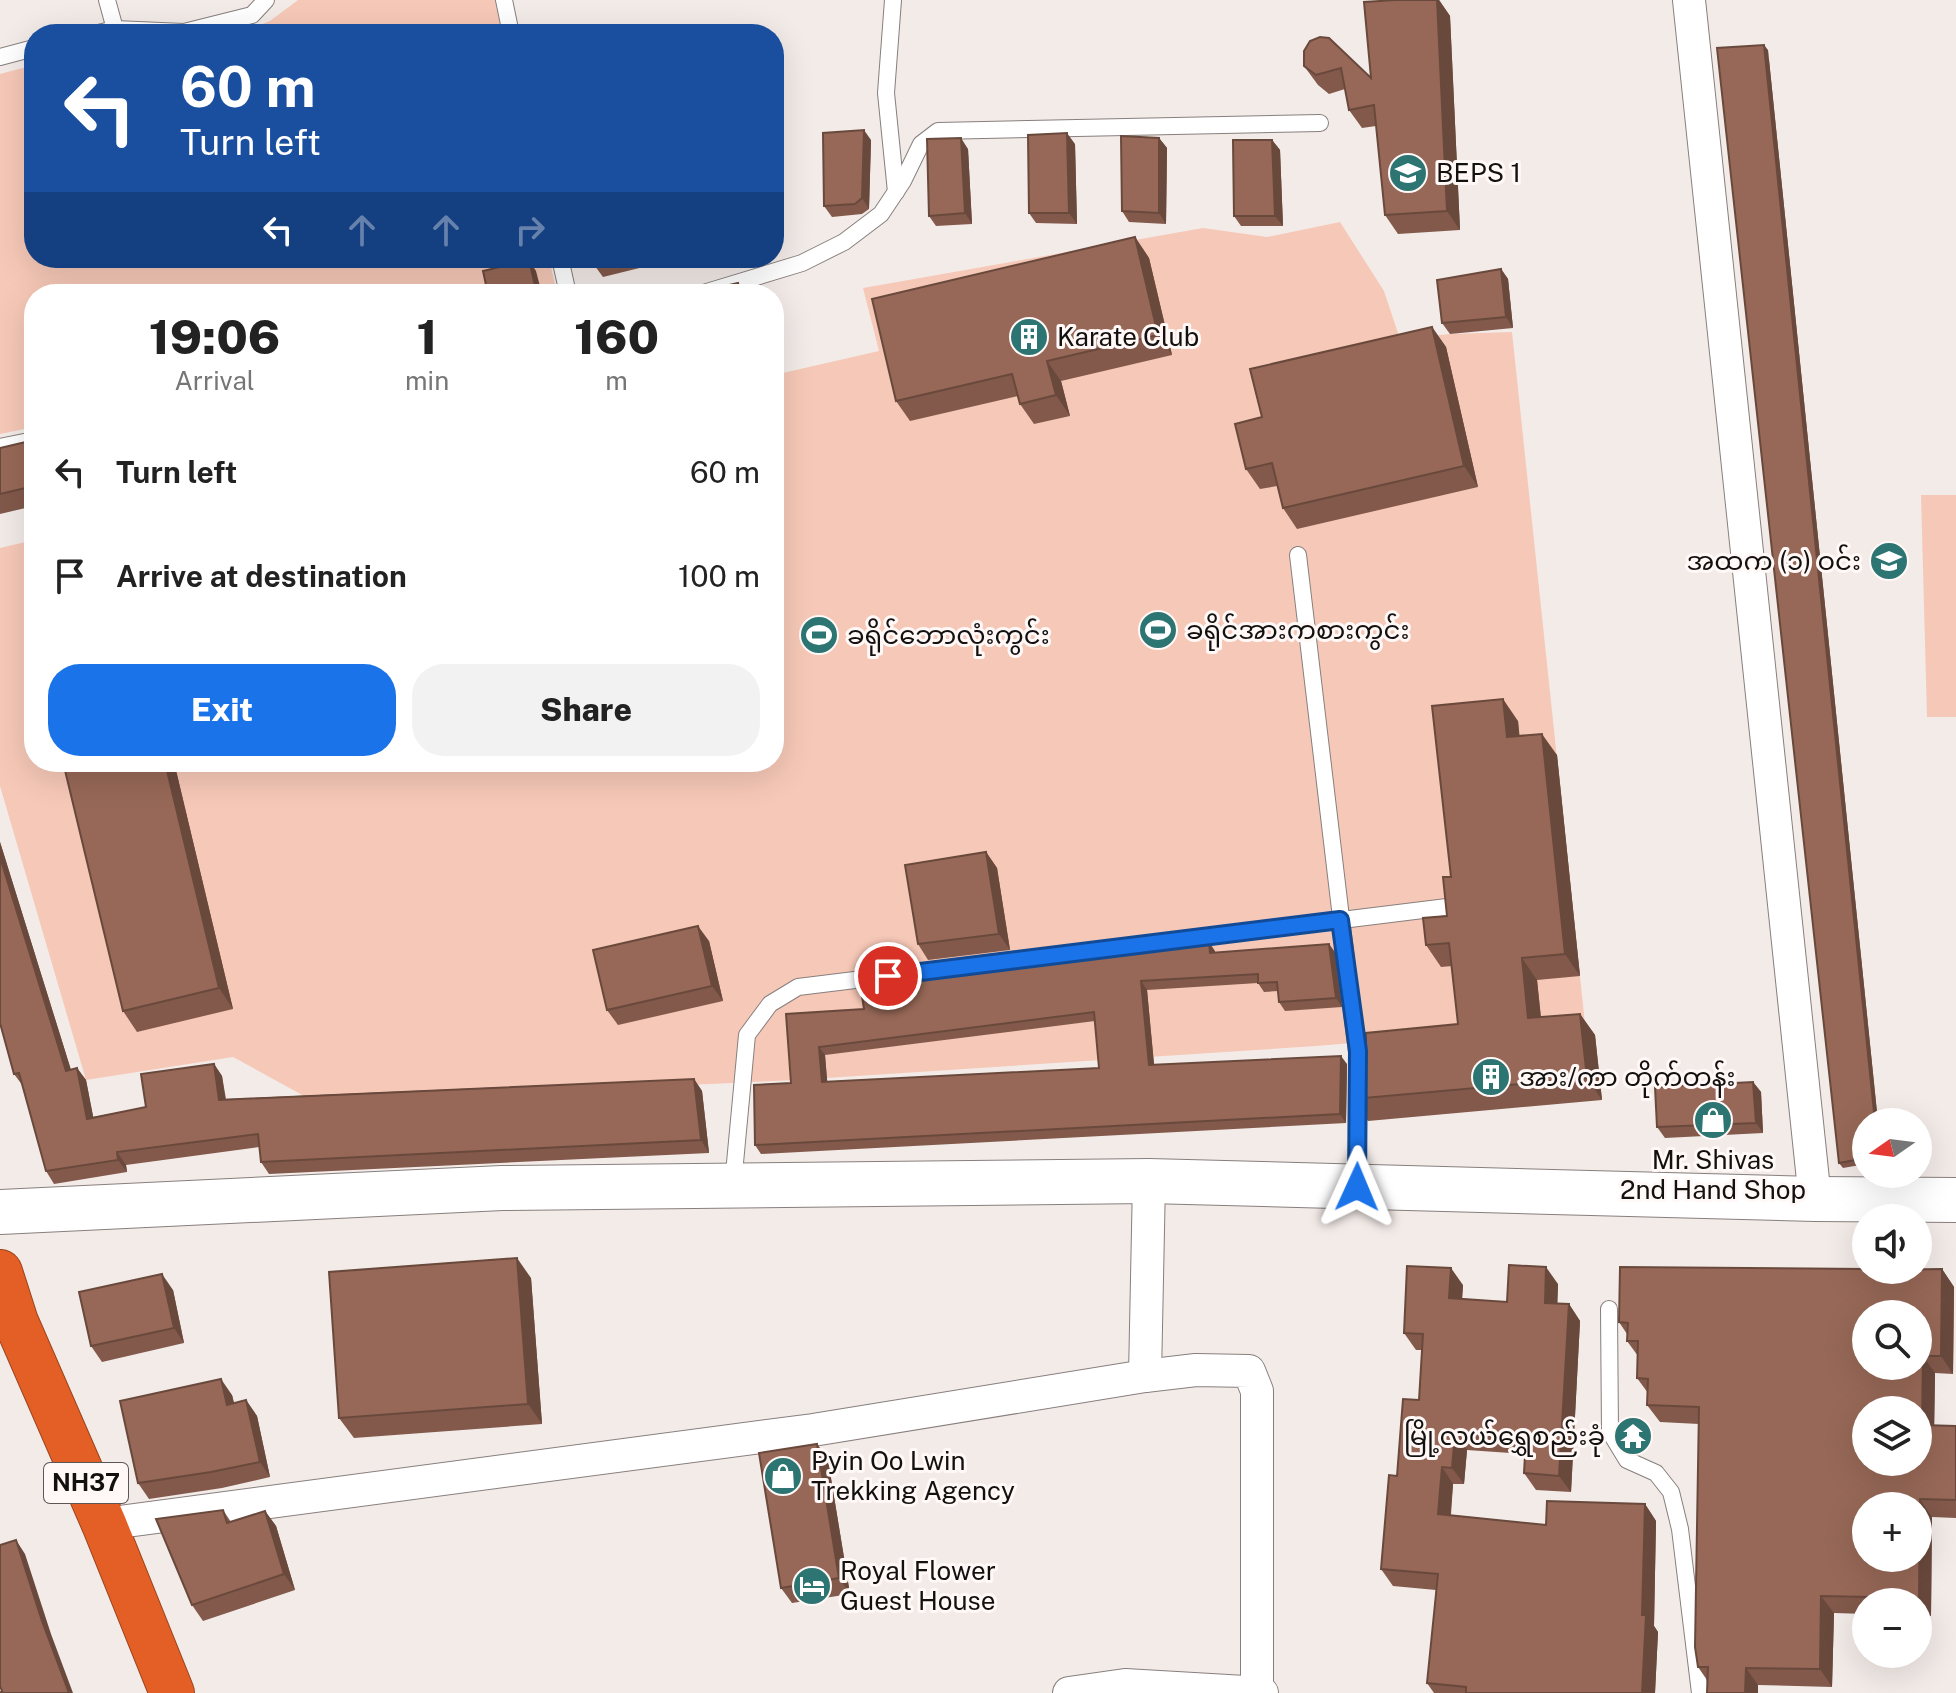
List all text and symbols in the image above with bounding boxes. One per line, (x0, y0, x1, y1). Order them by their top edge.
text: 60 m (180, 54, 316, 120)
icon: left (48, 56, 152, 160)
text: Turn left (180, 121, 321, 163)
school or university icon: BEPS 1 (1387, 152, 1429, 194)
place label: BEPS 1 (1436, 157, 1521, 188)
icon: left (256, 208, 300, 252)
icon: ahead (340, 208, 384, 252)
icon: ahead (424, 208, 468, 252)
icon: right (508, 208, 552, 252)
text: 19:06 (149, 308, 280, 365)
text: 1 (417, 308, 438, 365)
text: 160 (574, 308, 659, 365)
building icon: Karate Club (1008, 316, 1050, 358)
place label: Karate Club (1057, 321, 1199, 352)
text: Arrival (174, 365, 255, 396)
text: min (405, 365, 449, 396)
text: m (605, 365, 628, 396)
icon: left (48, 450, 92, 494)
text: Turn left (116, 454, 237, 490)
text: 60 m (690, 454, 760, 490)
school or university icon: အထက (၁) ဝင်း (1868, 540, 1910, 582)
place label: အထက (၁) ဝင်း (1687, 544, 1861, 576)
icon: arrive (48, 554, 92, 598)
text: Arrive at destination (116, 558, 407, 594)
text: 100 m (678, 558, 760, 594)
sports icon: ခရိုင်အားကစားကွင်း (1137, 609, 1179, 651)
place label: ခရိုင်အားကစားကွင်း (1186, 613, 1409, 651)
sports icon: ခရိုင်ဘောလုံးကွင်း (798, 614, 840, 656)
place label: ခရိုင်ဘောလုံးကွင်း (847, 618, 1050, 656)
button: Exit (48, 664, 396, 756)
button: Share (412, 664, 760, 756)
pin (854, 942, 922, 1010)
icon: arrive (866, 954, 910, 998)
building icon: အား/ကာ တိုက်တန်း (1470, 1056, 1512, 1098)
place label: အား/ကာ တိုက်တန်း (1519, 1060, 1736, 1098)
shop icon: Mr. Shivas 2nd Hand Shop (1692, 1099, 1734, 1141)
north arrow (1852, 1108, 1932, 1188)
map controls (1852, 1108, 1932, 1668)
place label: Mr. Shivas 2nd Hand Shop (1620, 1144, 1806, 1205)
position arrow (1315, 1145, 1399, 1229)
button: sound (1852, 1204, 1932, 1284)
button: search (1852, 1300, 1932, 1380)
button: layers (1852, 1396, 1932, 1476)
temple icon: မြို့လယ်ရွှေစည်းခုံ (1612, 1415, 1654, 1457)
place label: မြို့လယ်ရွှေစည်းခုံ (1404, 1419, 1605, 1457)
place label: Pyin Oo Lwin Trekking Agency (811, 1445, 1015, 1506)
shop icon: Pyin Oo Lwin Trekking Agency (762, 1455, 804, 1497)
road number: NH37 (44, 1463, 128, 1503)
button: + (1852, 1492, 1932, 1572)
place label: Royal Flower Guest House (840, 1555, 996, 1616)
hotel icon: Royal Flower Guest House (791, 1565, 833, 1607)
button: − (1852, 1588, 1932, 1668)

